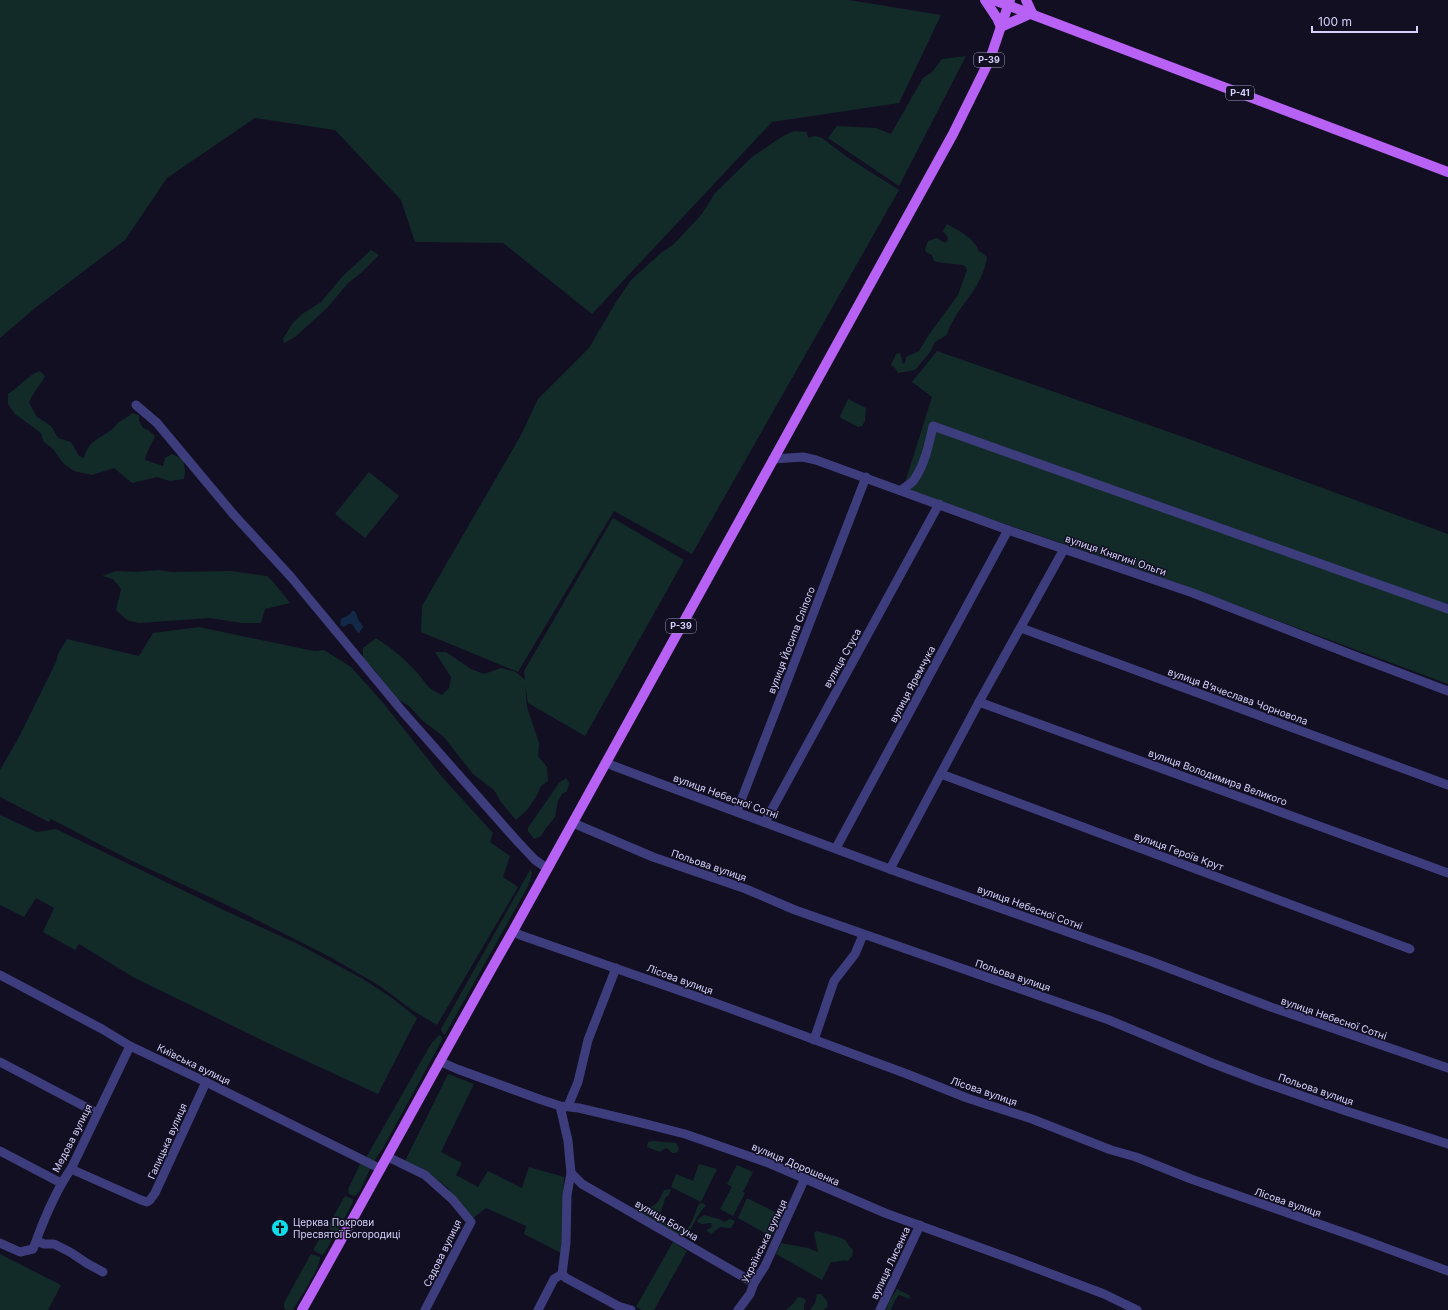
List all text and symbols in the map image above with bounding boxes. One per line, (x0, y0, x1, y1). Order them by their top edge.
scale bar (1312, 8, 1417, 34)
text: 100 m (1318, 14, 1352, 29)
road number: Р-39 (974, 53, 1004, 67)
road number: Р-41 (1226, 86, 1254, 100)
street label: вулиця Княгині Ольги (1064, 532, 1168, 578)
street label: вулиця Йосипа Сліпого (764, 584, 817, 695)
road number: Р-39 (666, 619, 696, 633)
street label: вулиця Стуса (821, 626, 863, 690)
street label: вулиця Яремчука (887, 644, 937, 724)
street label: вулиця Вʼячеслава Чорновола (1166, 665, 1310, 727)
street label: вулиця Володимира Великого (1147, 746, 1289, 808)
street label: вулиця Небесної Сотні (672, 771, 780, 821)
street label: вулиця Героїв Крут (1133, 829, 1226, 873)
street label: Польова вулиця (670, 846, 748, 884)
street label: вулиця Небесної Сотні (976, 882, 1084, 932)
street label: Польова вулиця (974, 956, 1052, 994)
street label: Лісова вулиця (645, 961, 715, 997)
street label: вулиця Небесної Сотні (1280, 994, 1388, 1042)
street label: Київська вулиця (155, 1041, 233, 1087)
street label: Польова вулиця (1277, 1070, 1355, 1108)
street label: Лісова вулиця (949, 1074, 1019, 1108)
street label: Галицька вулиця (145, 1101, 189, 1181)
street label: Медова вулиця (50, 1102, 94, 1174)
street label: вулиця Дорошенка (750, 1140, 842, 1188)
street label: Лісова вулиця (1253, 1185, 1323, 1219)
street label: вулиця Богуна (633, 1197, 701, 1243)
street label: Українська вулиця (739, 1197, 789, 1285)
place label: Церква Покрови Пресвятої Богородиці (293, 1216, 400, 1240)
street label: Садова вулиця (421, 1217, 463, 1289)
church icon: Церква Покрови Пресвятої Богородиці (270, 1218, 290, 1238)
street label: вулиця Лисенка (868, 1225, 912, 1301)

